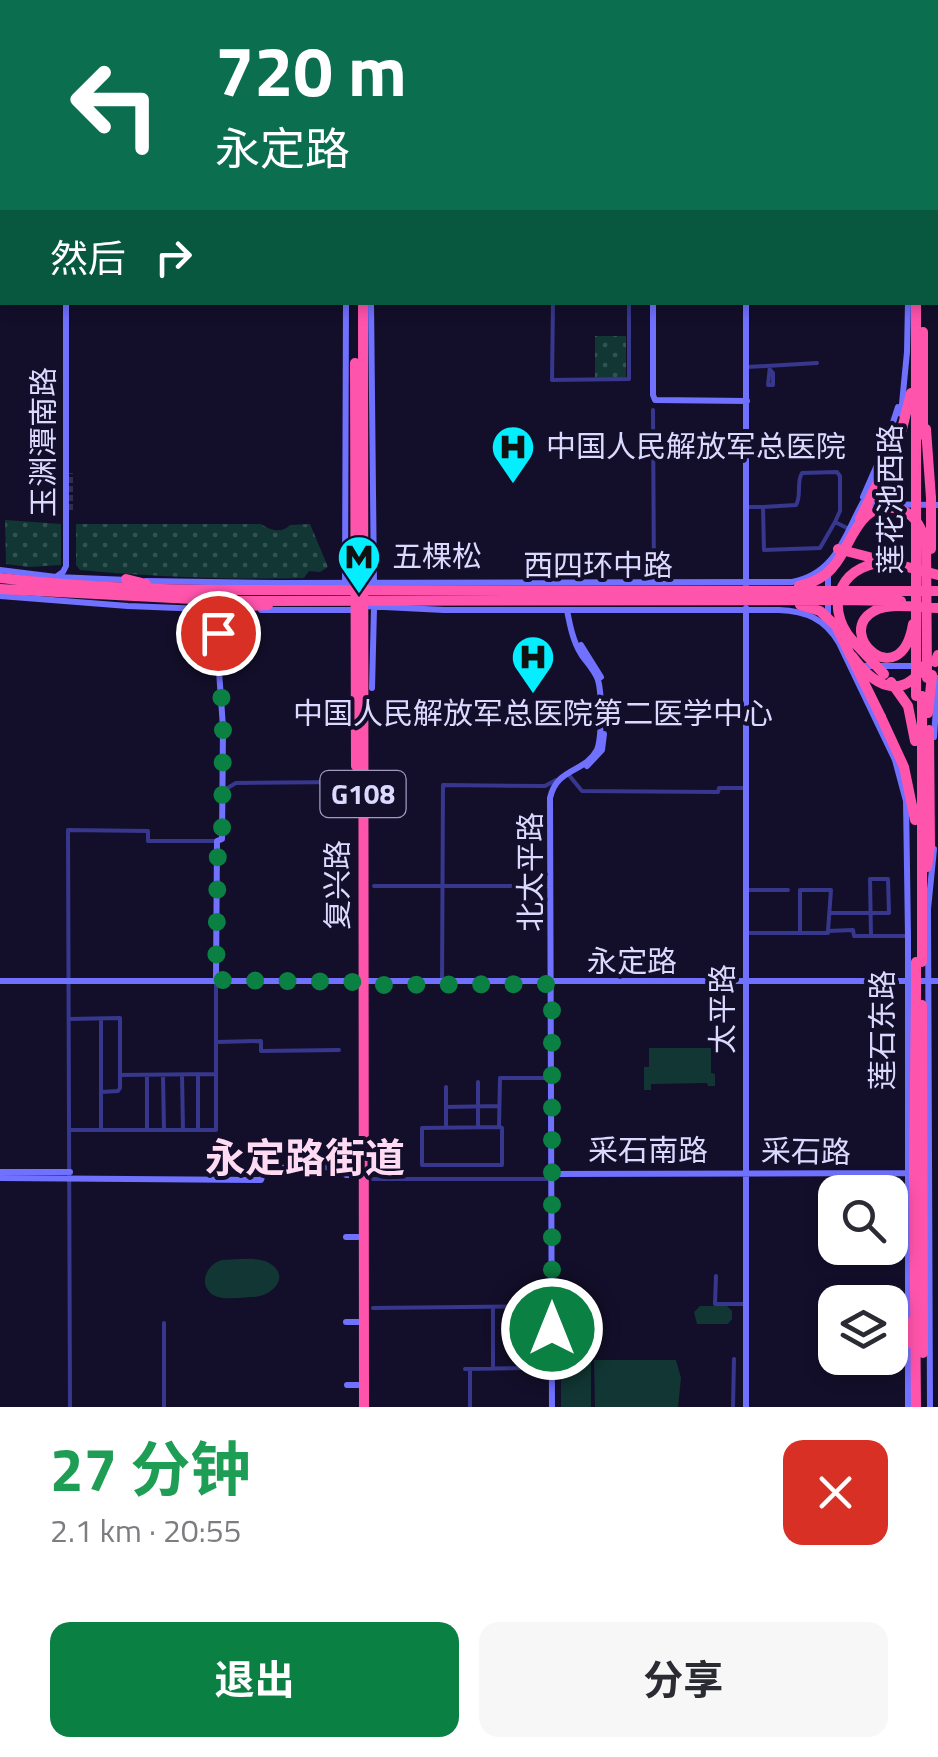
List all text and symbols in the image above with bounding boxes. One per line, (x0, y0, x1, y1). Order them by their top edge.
text: 720 m (215, 17, 407, 123)
icon: left (50, 40, 180, 170)
text: 永定路 (215, 114, 350, 182)
text: 然后 (50, 229, 126, 287)
icon: right (146, 230, 201, 285)
street label: 玉渊潭南路 (20, 367, 66, 517)
place label: 中国人民解放军总医院 (546, 423, 846, 469)
hospital icon: 中国人民解放军总医院 (490, 424, 536, 485)
street label: 莲花池西路 (867, 424, 913, 574)
place label: 五棵松 (392, 533, 482, 579)
metro station icon: 五棵松 (336, 534, 382, 595)
street label: 西四环中路 (523, 542, 673, 588)
pin (176, 591, 261, 676)
icon: arrive (191, 606, 246, 661)
hospital icon: 中国人民解放军总医院第二医学中心 (510, 634, 556, 695)
place label: 中国人民解放军总医院第二医学中心 (293, 690, 773, 736)
road number: G108 (320, 771, 406, 817)
street label: 北太平路 (507, 812, 553, 932)
street label: 复兴路 (314, 840, 360, 930)
street label: 永定路 (587, 938, 677, 984)
street label: 太平路 (699, 964, 745, 1054)
street label: 莲石东路 (859, 970, 905, 1090)
district label: 永定路街道 (205, 1127, 405, 1188)
street label: 采石南路 (588, 1127, 708, 1173)
street label: 采石路 (761, 1127, 851, 1175)
map controls (818, 1175, 908, 1375)
button: search (818, 1175, 908, 1265)
position arrow (500, 1277, 604, 1381)
button: layers (818, 1285, 908, 1375)
text: 27 分钟 (50, 1423, 250, 1514)
button: close (783, 1440, 888, 1545)
text: 2.1 km · 20:55 (50, 1506, 242, 1554)
button: 退出 (50, 1622, 459, 1737)
button: 分享 (479, 1622, 888, 1737)

